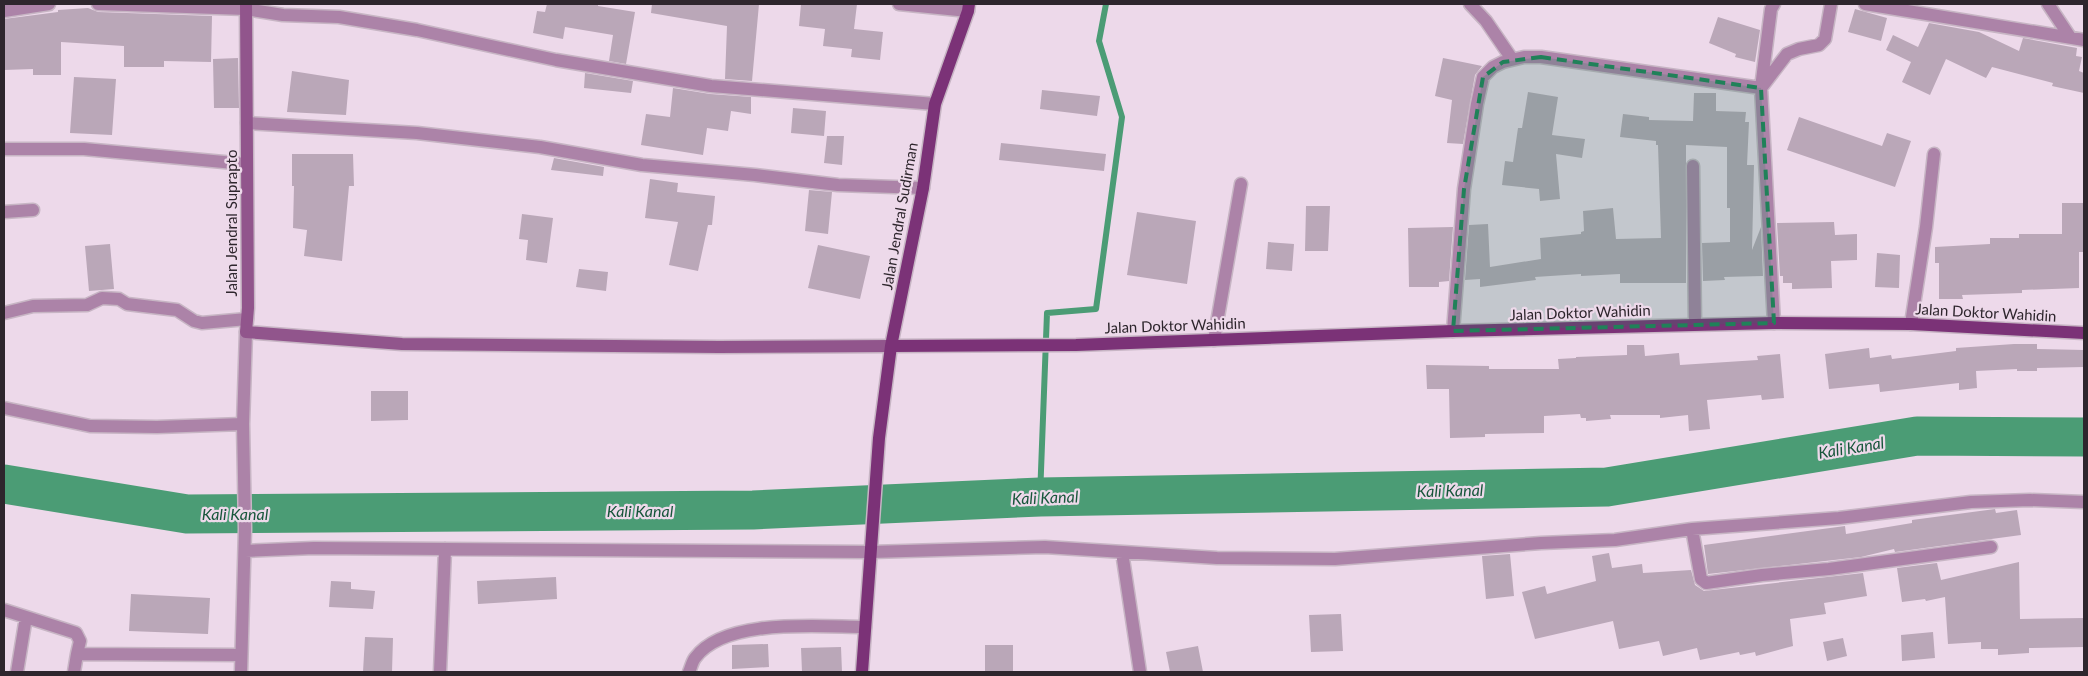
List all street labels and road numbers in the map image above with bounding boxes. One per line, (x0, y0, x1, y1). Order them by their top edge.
street label: Jalan Jendral Sudirman (877, 141, 921, 291)
street label: Jalan Jendral Suprapto (222, 150, 240, 296)
street label: Jalan Doktor Wahidin (1915, 299, 2057, 325)
street label: Jalan Doktor Wahidin (1509, 301, 1651, 323)
street label: Jalan Doktor Wahidin (1104, 314, 1246, 336)

